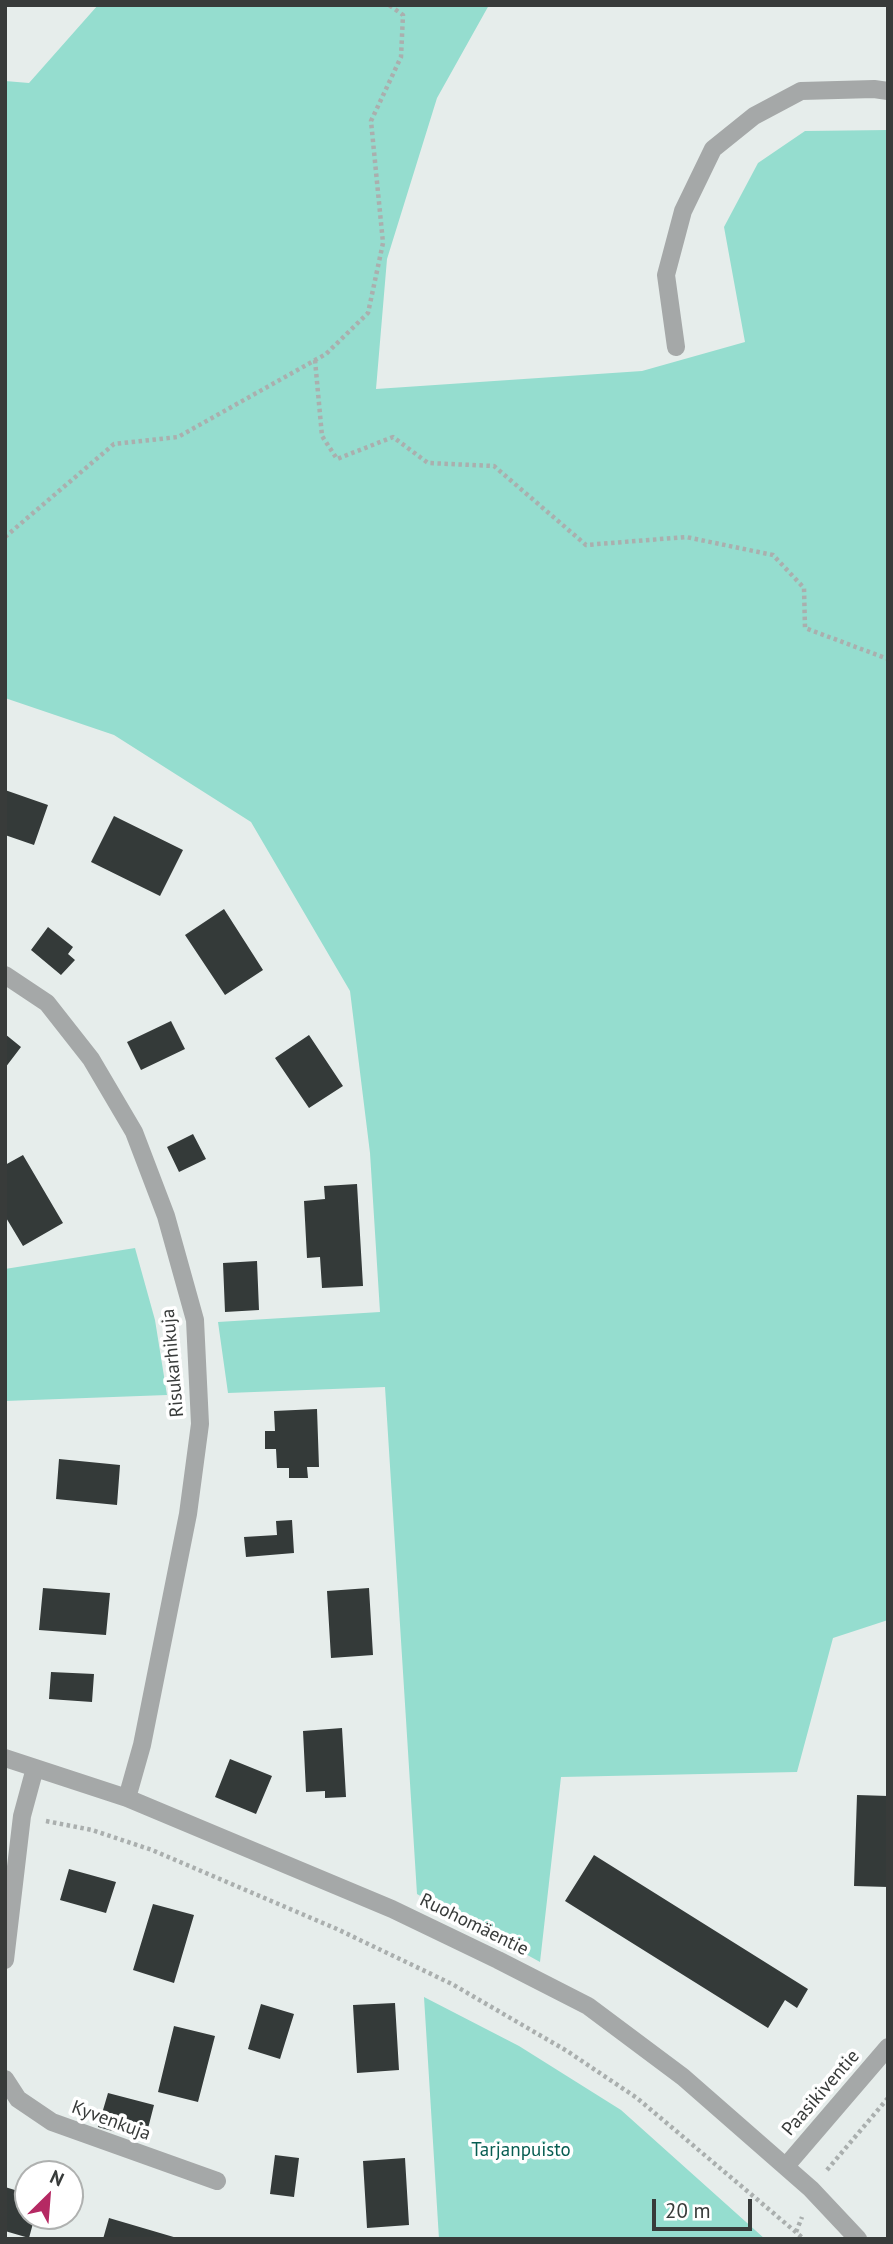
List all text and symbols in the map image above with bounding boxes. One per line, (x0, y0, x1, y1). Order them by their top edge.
street label: Risukarhikuja (157, 1308, 189, 1418)
street label: Ruohomäentie (416, 1889, 532, 1961)
street label: Paasikiventie (778, 2045, 864, 2141)
street label: Kyvenkuja (68, 2096, 154, 2146)
park label: Tarjanpuisto (471, 2140, 571, 2162)
north arrow (14, 2160, 84, 2230)
text: N (46, 2164, 68, 2191)
scale bar (655, 2184, 755, 2228)
text: 20 m (665, 2197, 711, 2224)

